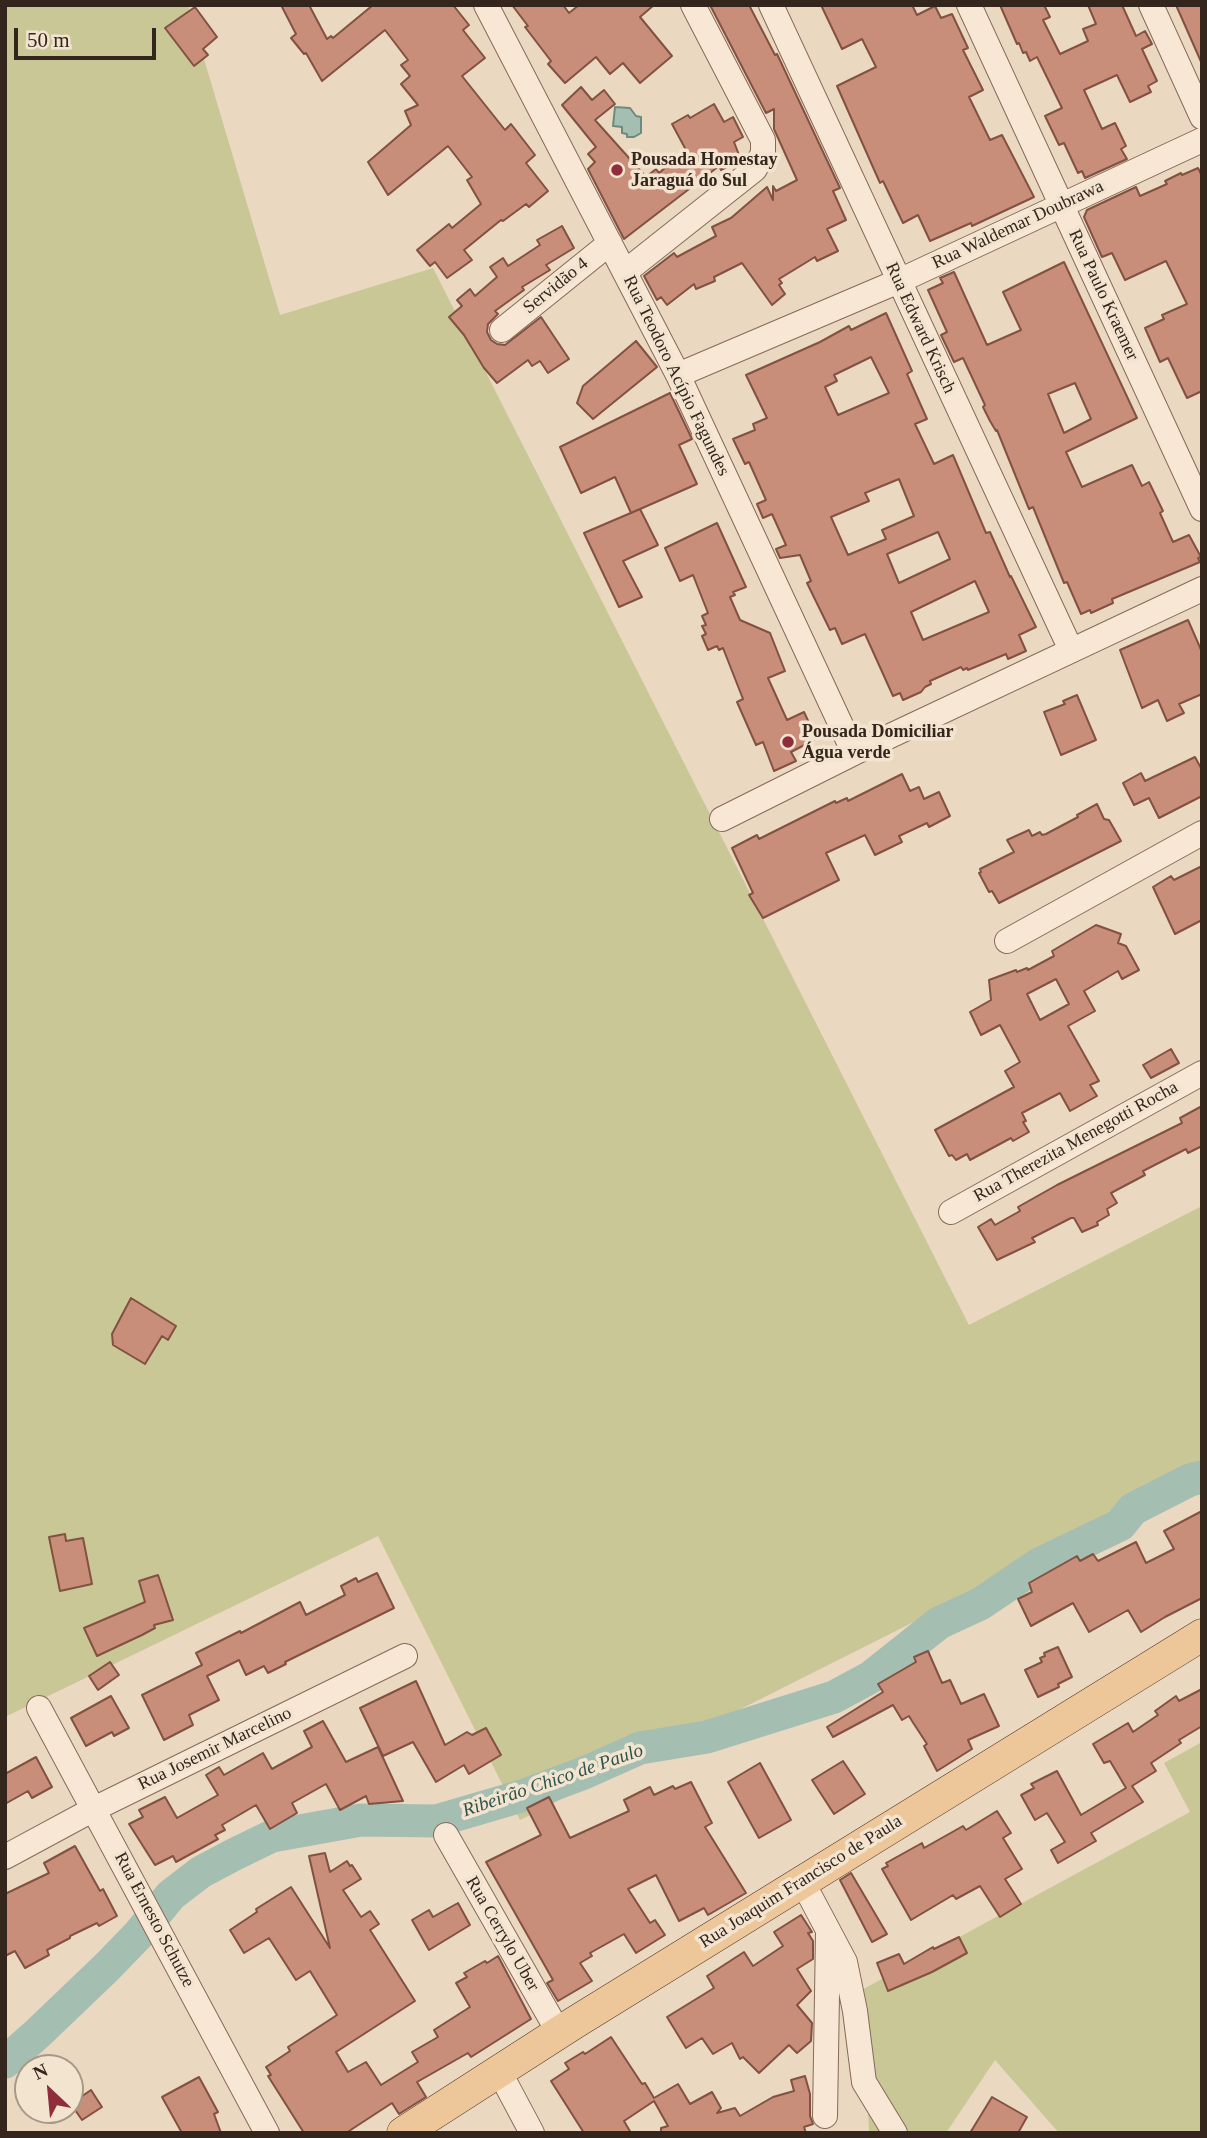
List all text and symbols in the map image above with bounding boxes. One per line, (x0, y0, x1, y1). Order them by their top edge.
scale bar (18, 14, 159, 58)
text: 50 m (27, 28, 70, 52)
place label: Pousada Homestay Jaraguá do Sul (631, 149, 778, 192)
marker: Pousada Homestay Jaraguá do Sul (609, 162, 625, 178)
street label: Rua Waldemar Doubrawa (929, 176, 1107, 274)
street label: Rua Paulo Kraemer (1063, 226, 1143, 364)
street label: Servidão 4 (519, 253, 593, 319)
street label: Rua Edward Krisch (880, 259, 960, 397)
street label: Rua Teodoro Acípio Fagundes (618, 272, 734, 480)
place label: Pousada Domiciliar Água verde (802, 721, 953, 764)
marker: Pousada Domiciliar Água verde (780, 734, 796, 750)
street label: Rua Therezita Menegotti Rocha (970, 1077, 1182, 1207)
street label: Rua Josemir Marcelino (135, 1702, 295, 1796)
water label: Ribeirão Chico de Paulo (460, 1739, 646, 1823)
street label: Rua Joaquim Francisco de Paula (696, 1811, 906, 1953)
street label: Rua Ernesto Schutze (109, 1849, 199, 1991)
street label: Rua Cerrylo Uber (460, 1873, 544, 1995)
north arrow (14, 2054, 84, 2124)
text: N (30, 2059, 51, 2084)

